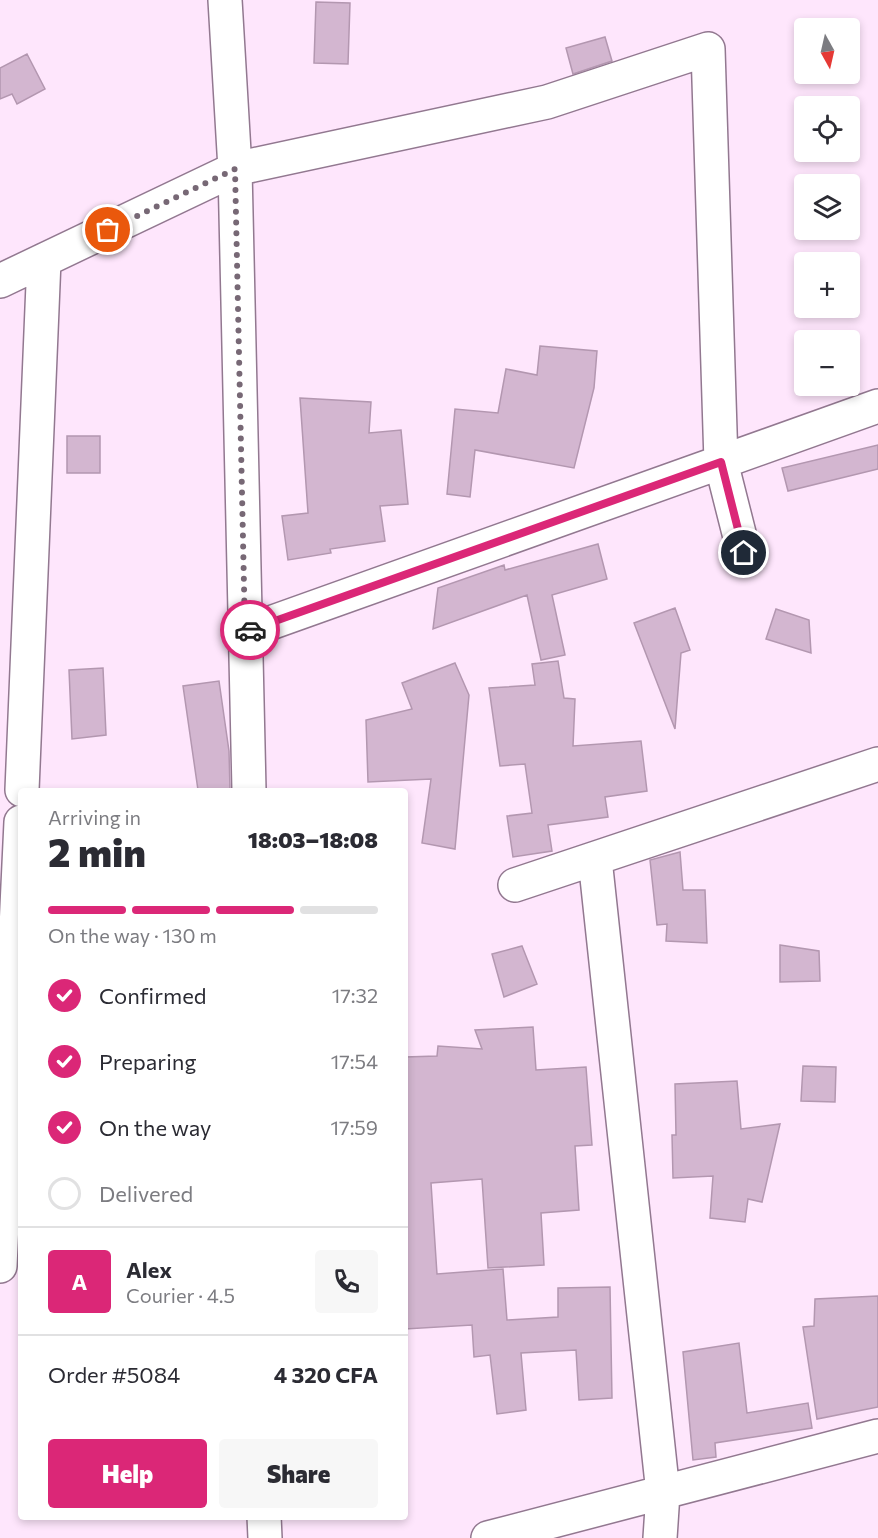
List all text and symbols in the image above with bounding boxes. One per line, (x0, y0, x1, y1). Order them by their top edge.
north arrow (794, 18, 860, 84)
map controls (794, 18, 860, 396)
button: locate (794, 96, 860, 162)
button: layers (794, 174, 860, 240)
pin (82, 204, 133, 255)
icon: bag (91, 213, 124, 246)
button: + (794, 252, 860, 318)
button: − (794, 330, 860, 396)
pin (718, 527, 769, 578)
icon: home (727, 536, 760, 569)
courier (220, 600, 280, 660)
icon: car (234, 614, 267, 647)
text: Arriving in (48, 805, 141, 829)
text: 18:03–18:08 (248, 826, 378, 853)
text: 2 min (48, 827, 146, 875)
text: On the way · 130 m (48, 923, 217, 947)
icon: check (48, 979, 81, 1012)
text: Confirmed (99, 982, 206, 1009)
text: 17:32 (332, 983, 378, 1007)
icon: check (48, 1045, 81, 1078)
text: Preparing (99, 1048, 196, 1075)
text: 17:54 (331, 1049, 378, 1073)
icon: check (48, 1111, 81, 1144)
text: On the way (99, 1114, 211, 1141)
text: 17:59 (331, 1115, 378, 1139)
text: Delivered (99, 1180, 193, 1207)
button: phone (315, 1250, 378, 1313)
text: Alex (126, 1256, 172, 1283)
text: A (72, 1268, 87, 1295)
text: Courier · 4.5 (126, 1283, 235, 1307)
text: Order #5084 (48, 1361, 180, 1388)
text: 4 320 CFA (274, 1361, 378, 1388)
button: Help (48, 1439, 207, 1508)
button: Share (219, 1439, 378, 1508)

